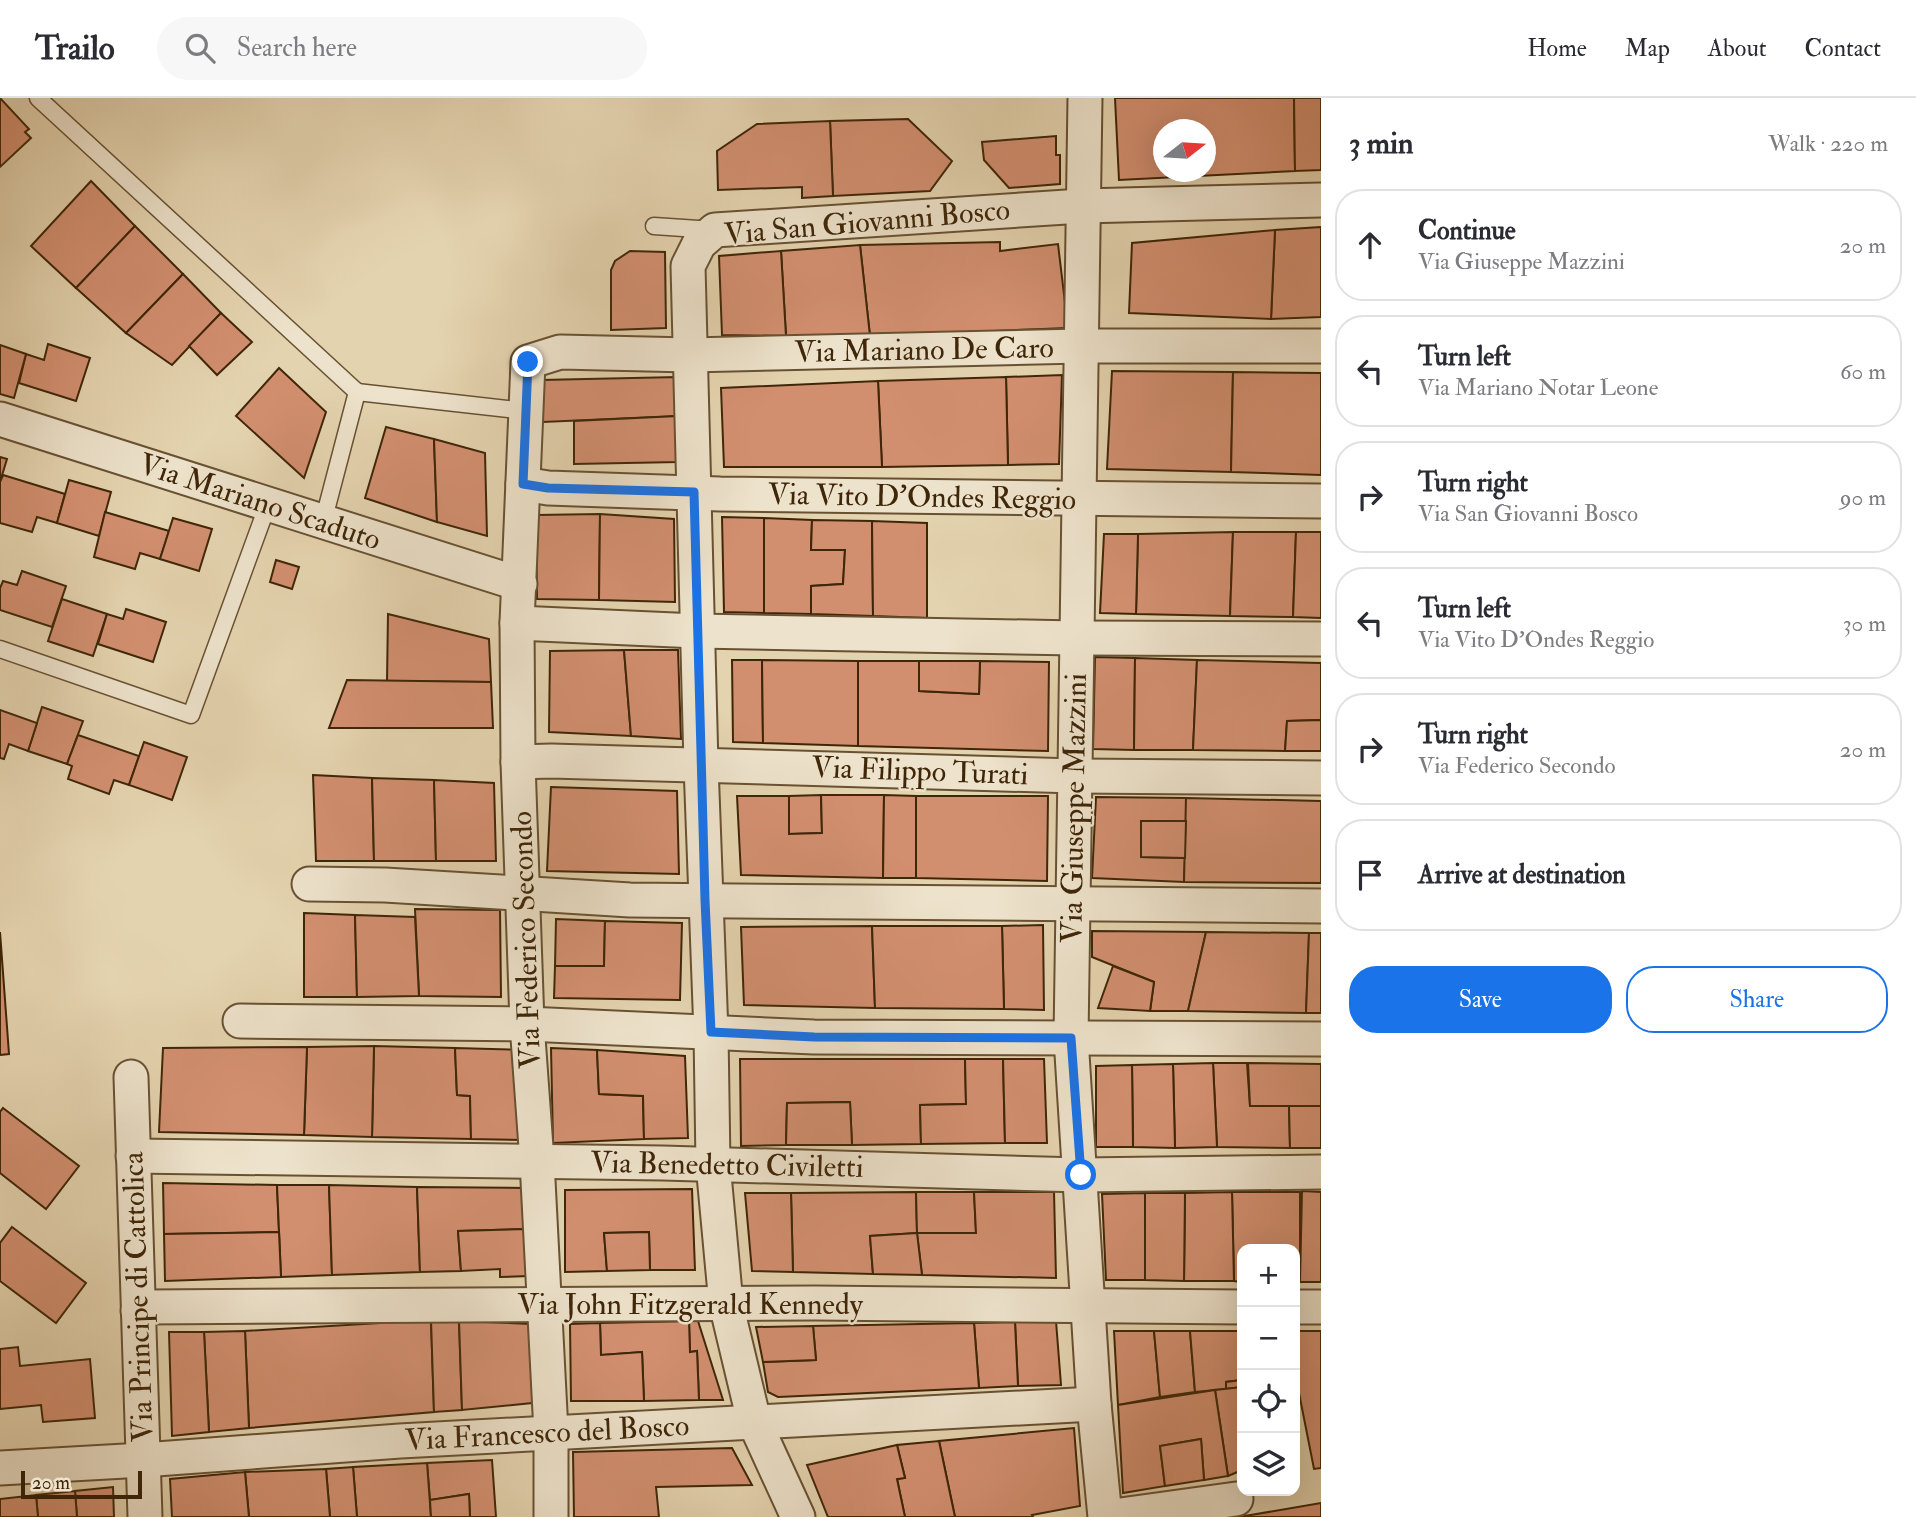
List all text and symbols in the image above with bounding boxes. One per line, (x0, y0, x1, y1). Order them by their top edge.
search box (157, 17, 647, 80)
text: Trailo (35, 28, 115, 69)
icon: search (181, 29, 219, 67)
text: Search here (237, 32, 357, 64)
text: Home (1527, 33, 1587, 64)
text: Map (1625, 33, 1670, 64)
text: About (1708, 33, 1767, 64)
text: Contact (1805, 33, 1881, 64)
north arrow (1153, 119, 1216, 182)
text: 3 min (1349, 125, 1414, 162)
text: Walk · 220 m (1768, 129, 1888, 158)
street label: Via San Giovanni Bosco (722, 191, 1012, 253)
text: Continue (1418, 215, 1516, 247)
icon: ahead (1351, 226, 1389, 264)
text: 20 m (1840, 231, 1886, 260)
text: Via Giuseppe Mazzini (1418, 247, 1625, 276)
street label: Via Mariano De Caro (794, 329, 1054, 371)
text: Turn left (1418, 341, 1511, 373)
route end (512, 346, 543, 377)
icon: left (1351, 352, 1389, 390)
text: 60 m (1840, 357, 1886, 386)
text: Via Mariano Notar Leone (1418, 373, 1658, 402)
street label: Via Mariano Scaduto (134, 445, 386, 559)
text: Turn right (1418, 467, 1528, 499)
street label: Via Vito D'Ondes Reggio (768, 476, 1076, 518)
icon: right (1351, 478, 1389, 516)
text: 90 m (1840, 483, 1886, 512)
text: Via San Giovanni Bosco (1418, 499, 1638, 528)
text: Turn left (1418, 593, 1511, 625)
icon: left (1351, 604, 1389, 642)
text: 30 m (1843, 609, 1886, 638)
text: Via Vito D'Ondes Reggio (1418, 625, 1654, 654)
street label: Via Giuseppe Mazzini (1053, 673, 1095, 943)
text: Turn right (1418, 719, 1528, 751)
icon: right (1351, 730, 1389, 768)
text: 20 m (1840, 735, 1886, 764)
street label: Via Filippo Turati (811, 749, 1029, 793)
text: Via Federico Secondo (1418, 751, 1616, 780)
street label: Via Federico Secondo (503, 811, 549, 1069)
icon: arrive (1351, 856, 1389, 894)
text: Arrive at destination (1418, 859, 1626, 891)
button: Save (1349, 966, 1612, 1033)
button: Share (1626, 966, 1888, 1033)
street label: Via Benedetto Civiletti (590, 1144, 864, 1186)
street label: Via Principe di Cattolica (114, 1151, 162, 1443)
route start (1065, 1159, 1096, 1190)
map controls (1237, 1244, 1300, 1496)
button: + (1237, 1244, 1300, 1307)
street label: Via John Fitzgerald Kennedy (517, 1286, 864, 1323)
button: − (1237, 1307, 1300, 1370)
button: locate (1237, 1370, 1300, 1433)
street label: Via Francesco del Bosco (404, 1407, 690, 1459)
button: layers (1237, 1433, 1300, 1496)
scale bar (21, 1468, 142, 1500)
text: 20 m (32, 1471, 70, 1495)

